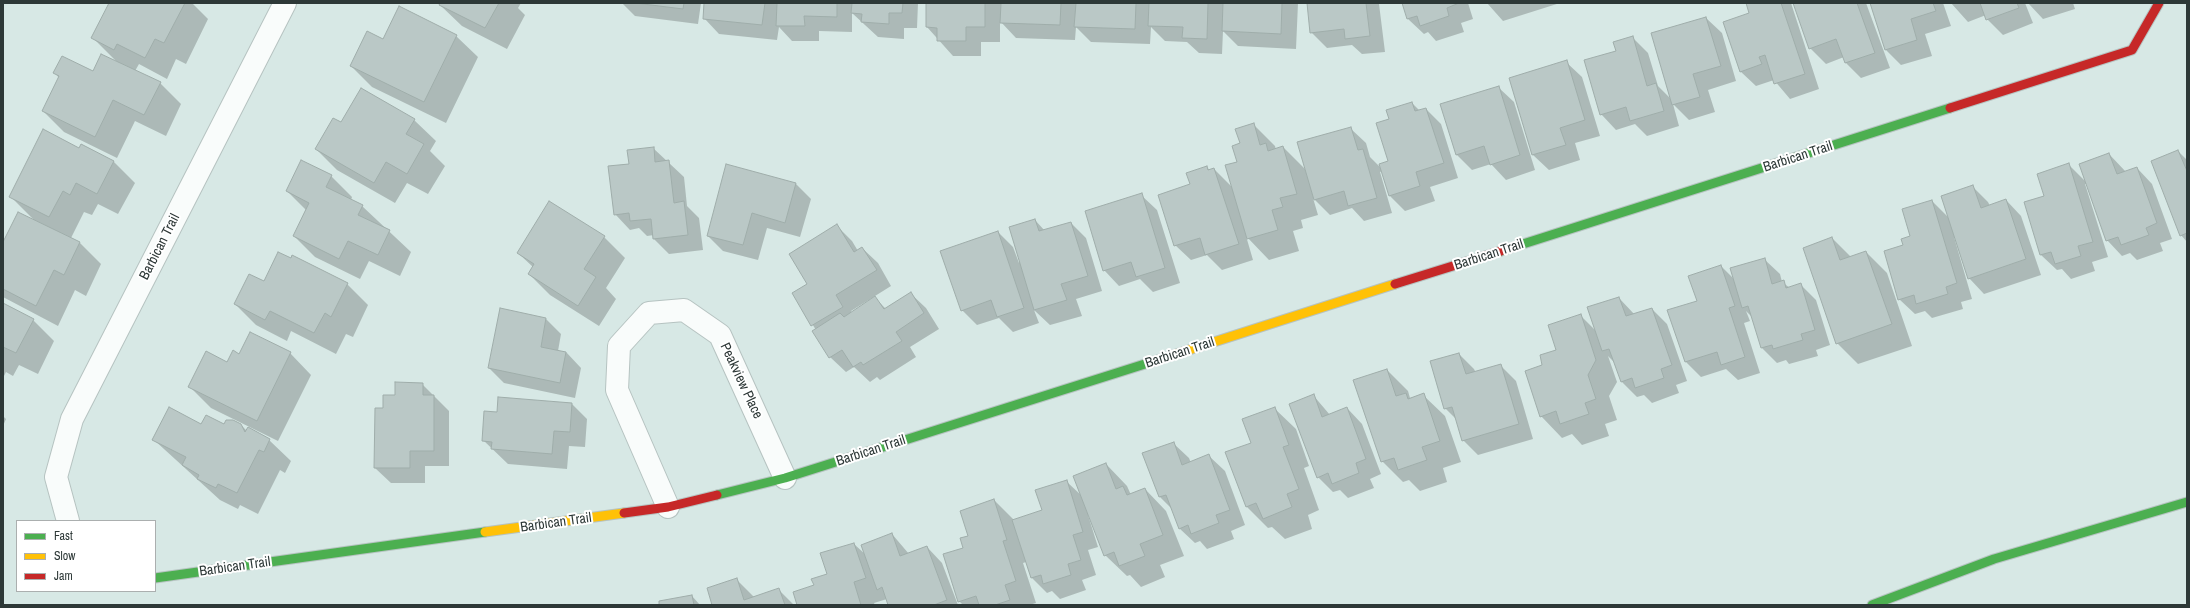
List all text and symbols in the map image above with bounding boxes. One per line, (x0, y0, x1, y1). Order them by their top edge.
street label: Barbican Trail (1761, 138, 1835, 176)
street label: Barbican Trail (136, 211, 184, 283)
street label: Barbican Trail (1452, 236, 1526, 274)
street label: Barbican Trail (1143, 334, 1217, 372)
street label: Peakview Place (716, 340, 766, 422)
street label: Barbican Trail (834, 432, 908, 470)
street label: Barbican Trail (519, 510, 593, 536)
legend (16, 520, 156, 592)
text: Fast (54, 528, 73, 544)
text: Slow (54, 548, 75, 564)
street label: Barbican Trail (198, 554, 272, 580)
text: Jam (54, 568, 73, 584)

